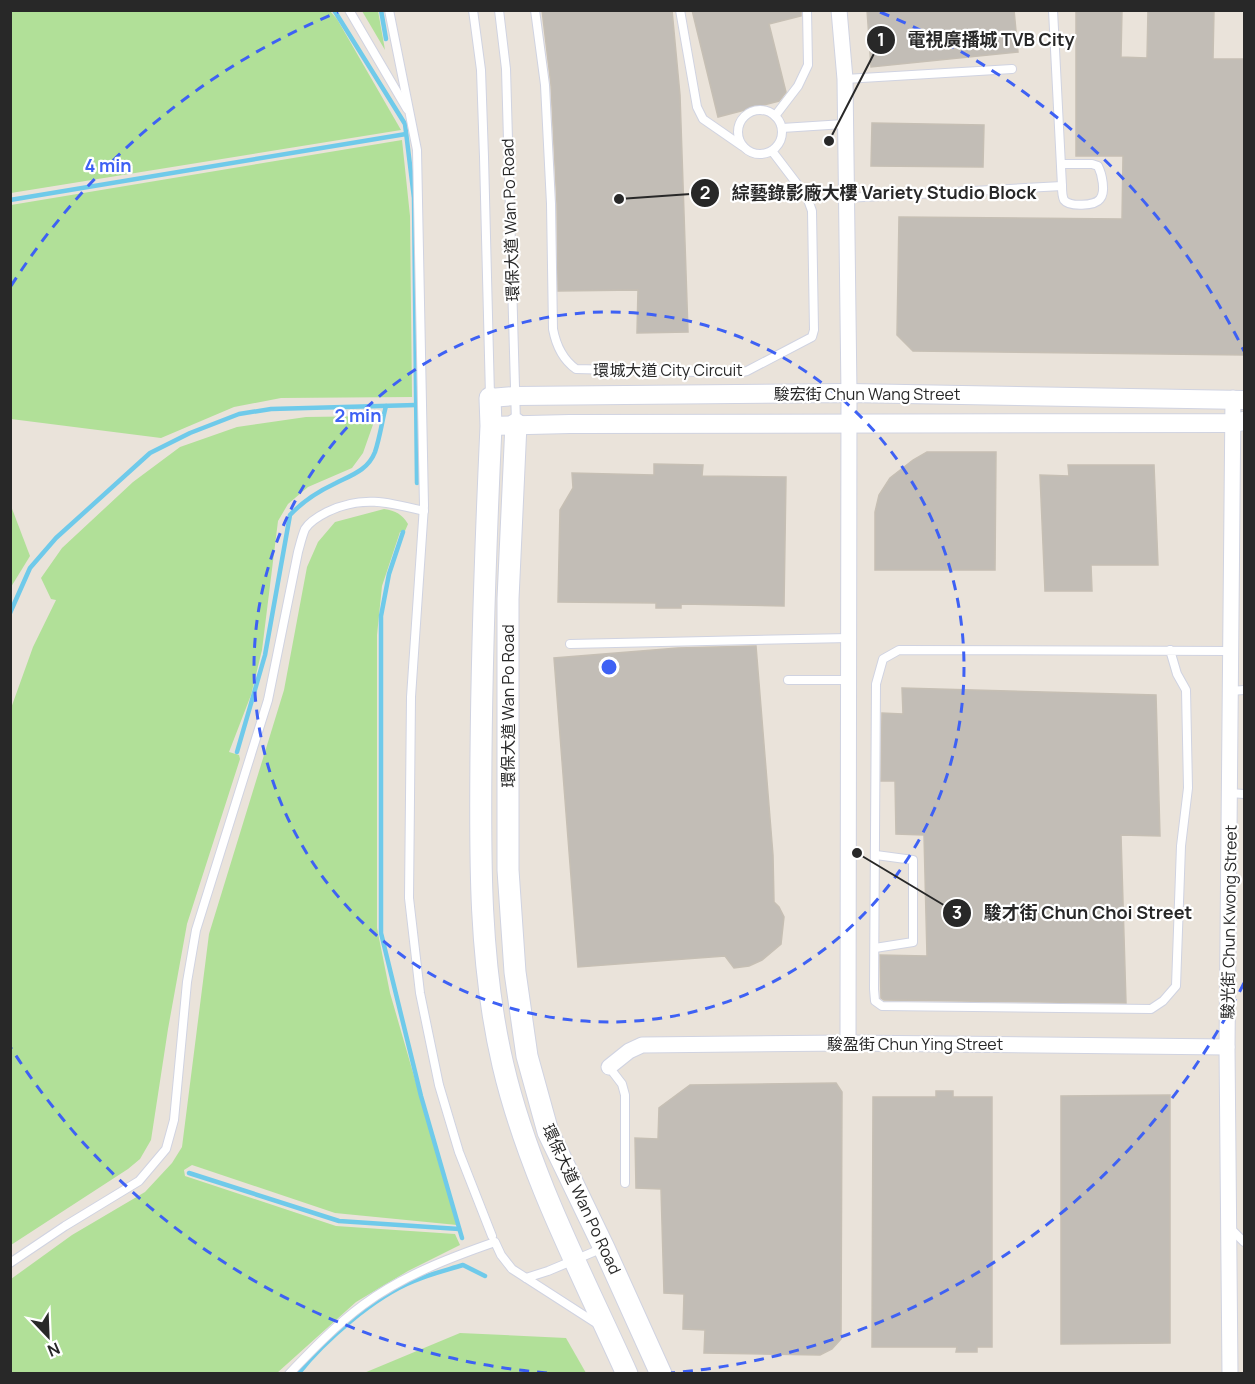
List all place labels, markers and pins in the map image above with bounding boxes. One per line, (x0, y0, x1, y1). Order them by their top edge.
callout: 電視廣播城 TVB City (866, 22, 1087, 58)
callout: 綜藝錄影廠大樓 Variety Studio Block (690, 175, 1049, 211)
centre of rings (599, 657, 619, 677)
callout: 駿才街 Chun Choi Street (942, 895, 1205, 931)

